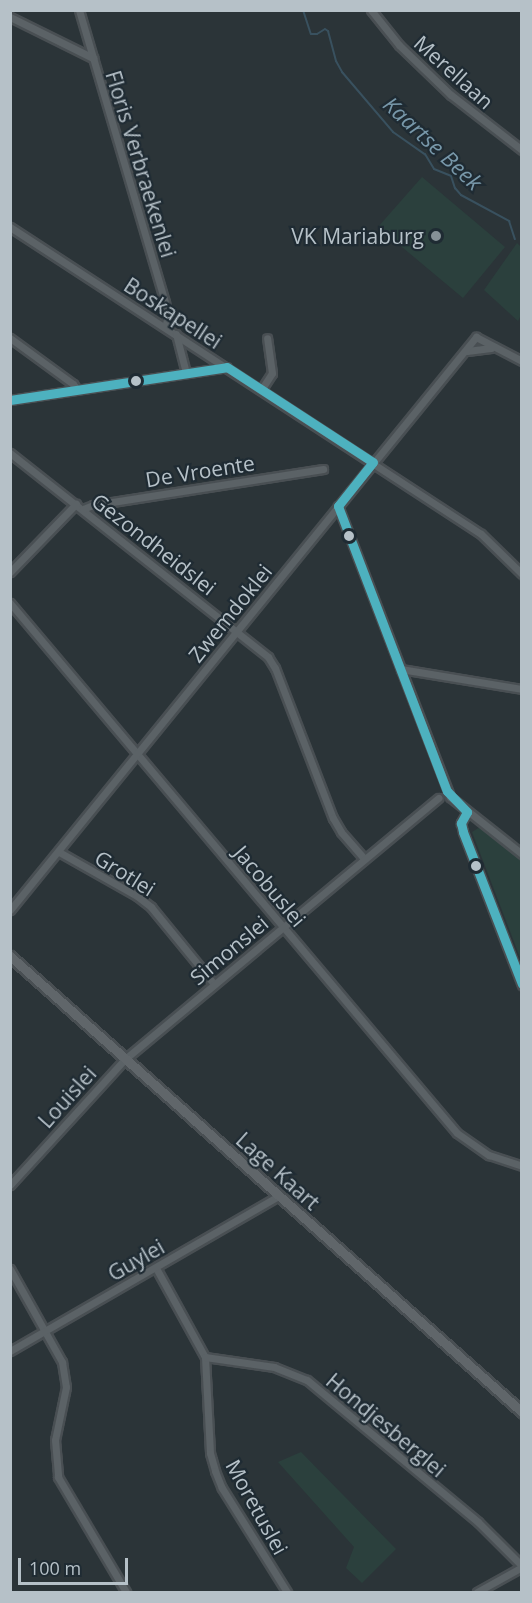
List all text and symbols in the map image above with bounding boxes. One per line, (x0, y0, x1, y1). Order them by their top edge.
street label: Merellaan (409, 30, 499, 114)
street label: Floris Verbraekenlei (101, 68, 181, 260)
water label: Kaartse Beek (378, 91, 488, 195)
place label: VK Mariaburg (291, 223, 424, 249)
marker: VK Mariaburg (429, 229, 443, 243)
street label: Boskapellei (119, 272, 227, 354)
unlabelled marker (130, 375, 142, 387)
street label: De Vroente (144, 450, 256, 492)
street label: Gezondheidslei (87, 488, 221, 600)
unlabelled marker (343, 530, 355, 542)
street label: Zwemdoklei (183, 559, 277, 667)
street label: Jacobuslei (229, 840, 311, 932)
street label: Grotlei (90, 845, 160, 901)
unlabelled marker (470, 860, 482, 872)
street label: Simonslei (185, 910, 273, 990)
street label: Louislei (33, 1061, 101, 1133)
street label: Lage Kaart (231, 1127, 325, 1215)
street label: Guylei (103, 1234, 169, 1286)
street label: Hondjesberglei (321, 1368, 451, 1482)
street label: Moretuslei (221, 1455, 293, 1559)
scale bar (21, 1546, 130, 1584)
text: 100 m (29, 1556, 81, 1580)

